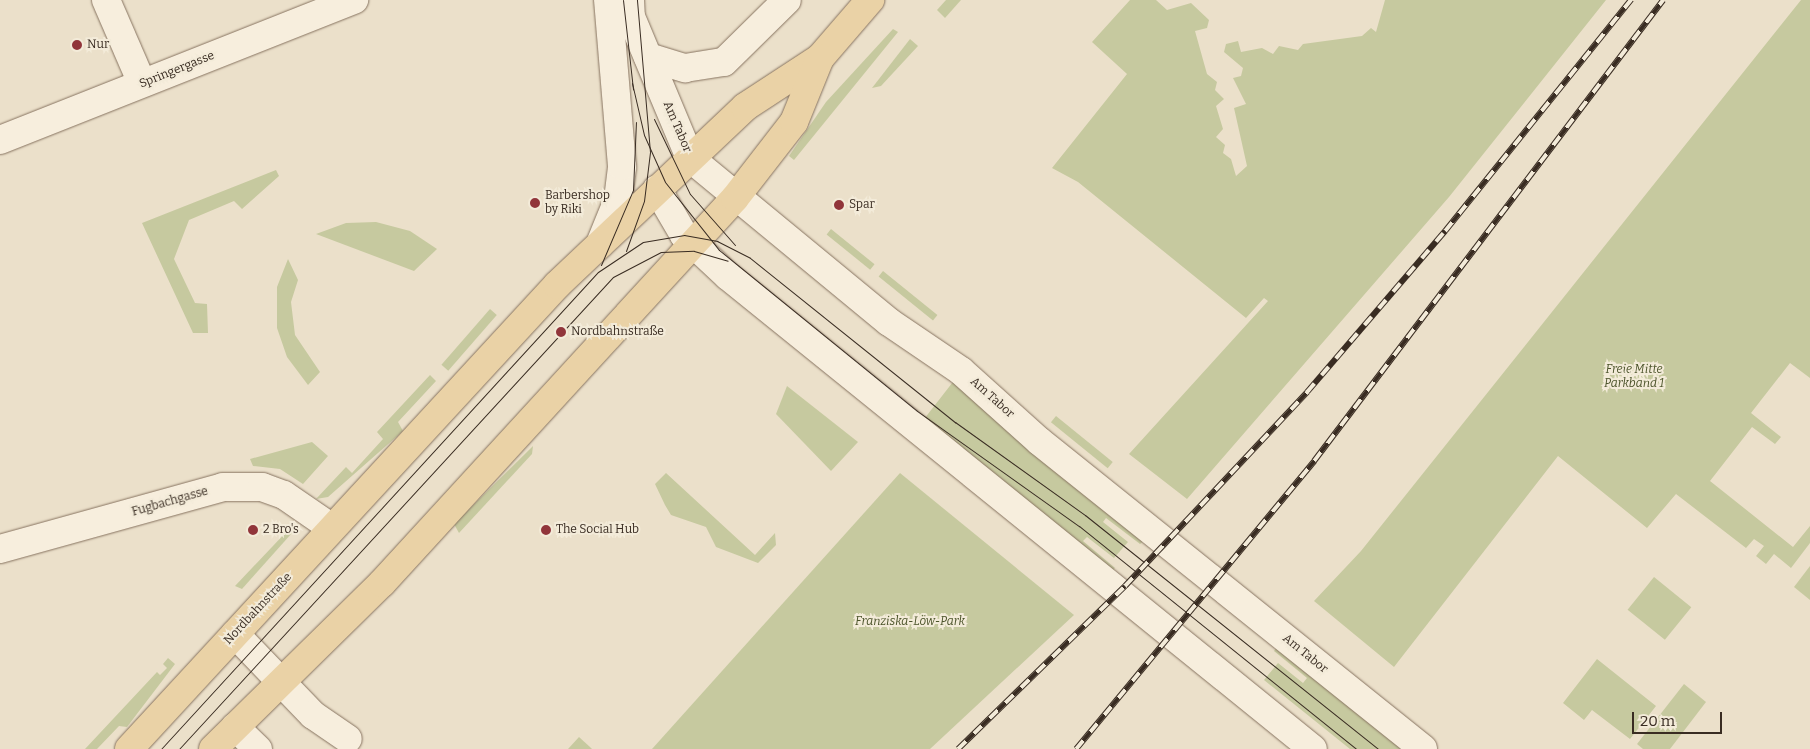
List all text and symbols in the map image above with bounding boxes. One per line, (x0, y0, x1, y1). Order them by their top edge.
place label: Nur (87, 38, 109, 52)
marker: Nur (71, 39, 83, 51)
street label: Springergasse (137, 48, 217, 92)
street label: Am Tabor (660, 99, 694, 155)
place label: Barbershop by Riki (545, 189, 610, 217)
marker: Barbershop by Riki (529, 197, 541, 209)
place label: Spar (849, 198, 875, 212)
marker: Spar (833, 199, 845, 211)
place label: Nordbahnstraße (571, 325, 664, 339)
marker: Nordbahnstraße (555, 326, 567, 338)
park label: Freie Mitte Parkband 1 (1604, 363, 1664, 391)
street label: Am Tabor (967, 375, 1017, 421)
street label: Fugbachgasse (130, 484, 210, 520)
place label: 2 Bro's (263, 523, 299, 537)
place label: The Social Hub (556, 523, 639, 537)
marker: 2 Bro's (247, 524, 259, 536)
marker: The Social Hub (540, 524, 552, 536)
street label: Nordbahnstraße (221, 570, 295, 648)
park label: Franziska-Löw-Park (855, 615, 965, 629)
street label: Am Tabor (1279, 631, 1331, 677)
scale bar (1635, 702, 1725, 734)
text: 20 m (1640, 712, 1675, 730)

